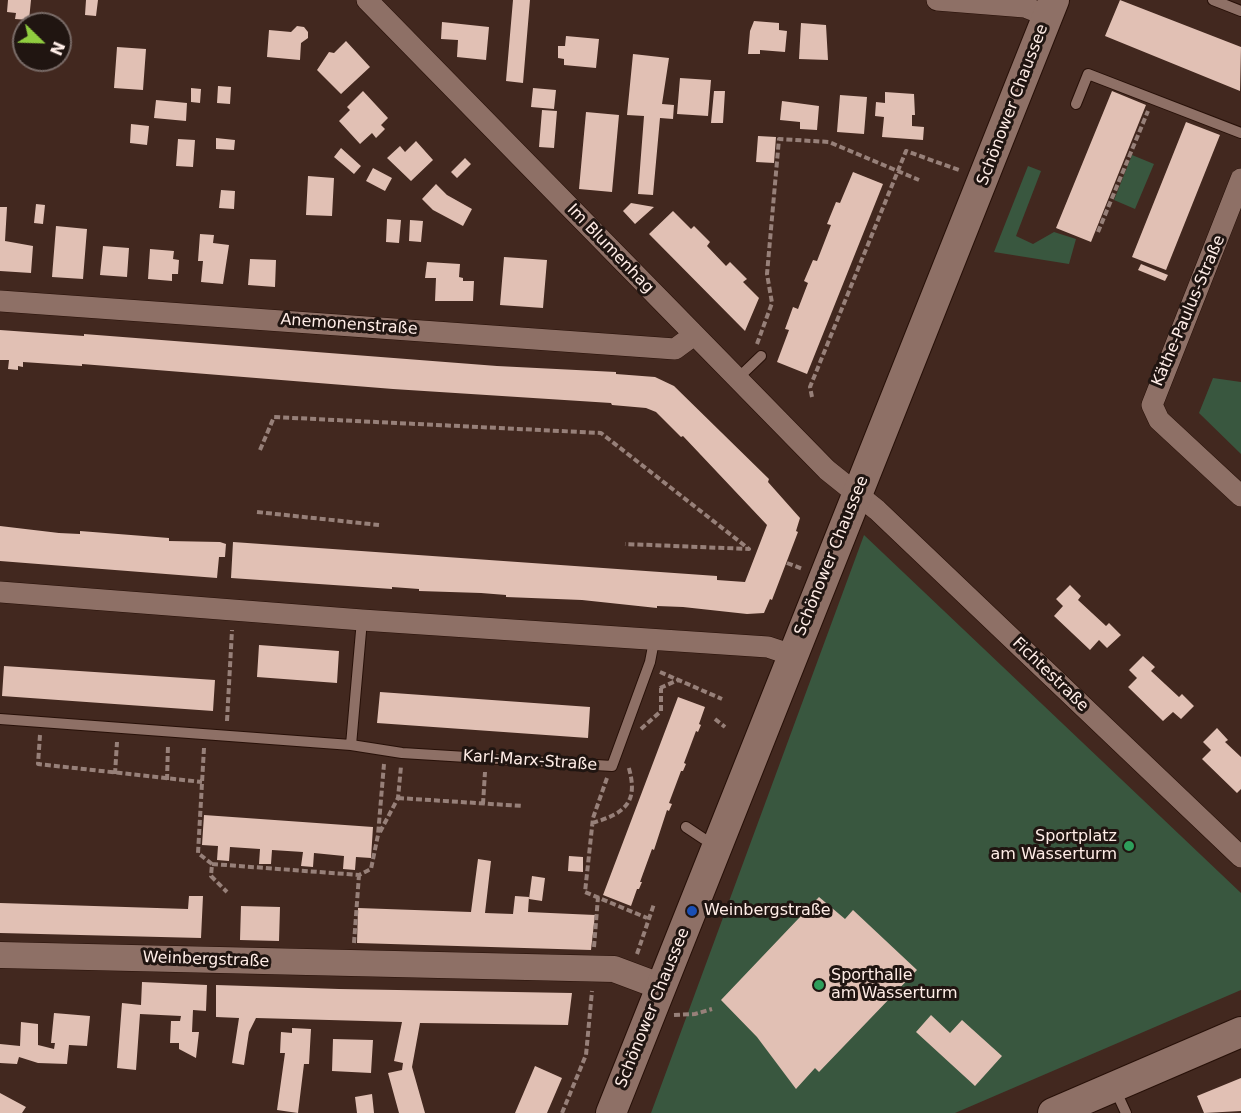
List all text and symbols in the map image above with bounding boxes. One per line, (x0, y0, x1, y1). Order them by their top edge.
north arrow (12, 12, 72, 72)
street label: Schönower Chaussee (973, 22, 1053, 188)
text: N (46, 39, 69, 58)
street label: Im Blumenhag (563, 200, 657, 298)
street label: Käthe-Paulus-Straße (1148, 233, 1230, 389)
street label: Anemonenstraße (280, 311, 418, 339)
street label: Schönower Chaussee (791, 473, 873, 639)
street label: Fichtestraße (1008, 634, 1092, 716)
street label: Karl-Marx-Straße (462, 747, 598, 775)
place label: Sportplatz am Wasserturm (991, 827, 1117, 865)
marker: Sportplatz am Wasserturm (1122, 839, 1136, 853)
place label: Weinbergstraße (704, 901, 831, 921)
marker: Weinbergstraße (685, 904, 699, 918)
street label: Schönower Chaussee (612, 925, 694, 1091)
street label: Weinbergstraße (142, 948, 270, 972)
place label: Sporthalle am Wasserturm (831, 966, 957, 1004)
marker: Sporthalle am Wasserturm (812, 978, 826, 992)

